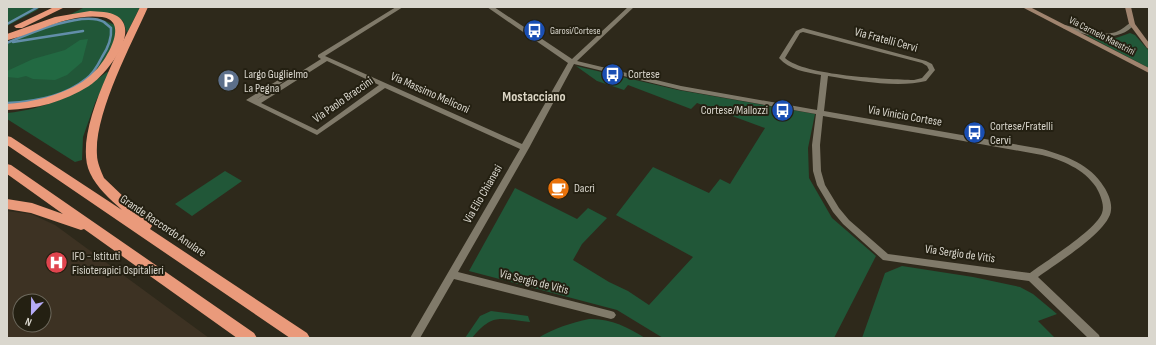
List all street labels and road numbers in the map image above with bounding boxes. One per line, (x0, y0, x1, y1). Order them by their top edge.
street label: Via Carmelo Maestrini (1067, 14, 1137, 58)
street label: Via Fratelli Cervi (853, 24, 919, 56)
street label: Via Massimo Meliconi (388, 69, 472, 117)
street label: Via Paolo Braccini (310, 74, 376, 126)
street label: Via Vinicio Cortese (867, 102, 943, 130)
street label: Via Elio Chianesi (460, 162, 506, 226)
street label: Grande Raccordo Anulare (117, 192, 209, 261)
street label: Via Sergio de Vitis (924, 242, 996, 266)
street label: Via Sergio de Vitis (498, 266, 570, 298)

